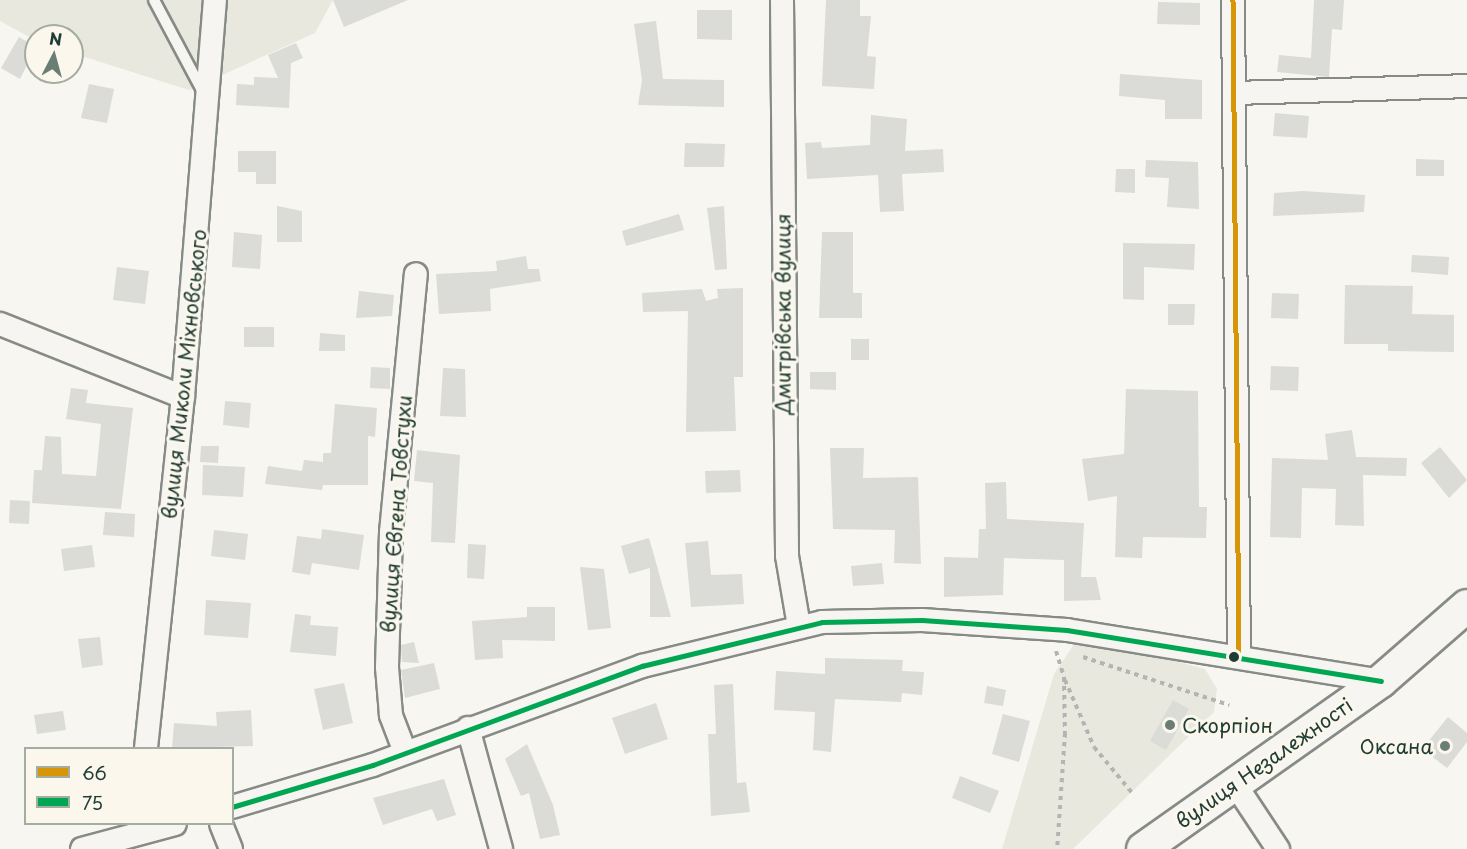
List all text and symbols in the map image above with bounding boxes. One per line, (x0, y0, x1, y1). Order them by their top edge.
north arrow (24, 24, 84, 84)
text: N (48, 25, 63, 51)
street label: Дмитрівська вулиця (771, 213, 795, 415)
street label: вулиця Миколи Міхновського (157, 228, 211, 520)
street label: вулиця Євгена Товстухи (376, 394, 416, 634)
unlabelled marker (1228, 651, 1240, 663)
street label: вулиця Незалежності (1171, 693, 1357, 833)
place label: Скорпіон (1182, 713, 1273, 737)
marker: Скорпіон (1163, 718, 1177, 732)
place label: Оксана (1360, 734, 1433, 758)
marker: Оксана (1438, 739, 1452, 753)
legend (24, 747, 234, 825)
text: 66 (82, 759, 107, 786)
text: 75 (82, 789, 103, 816)

